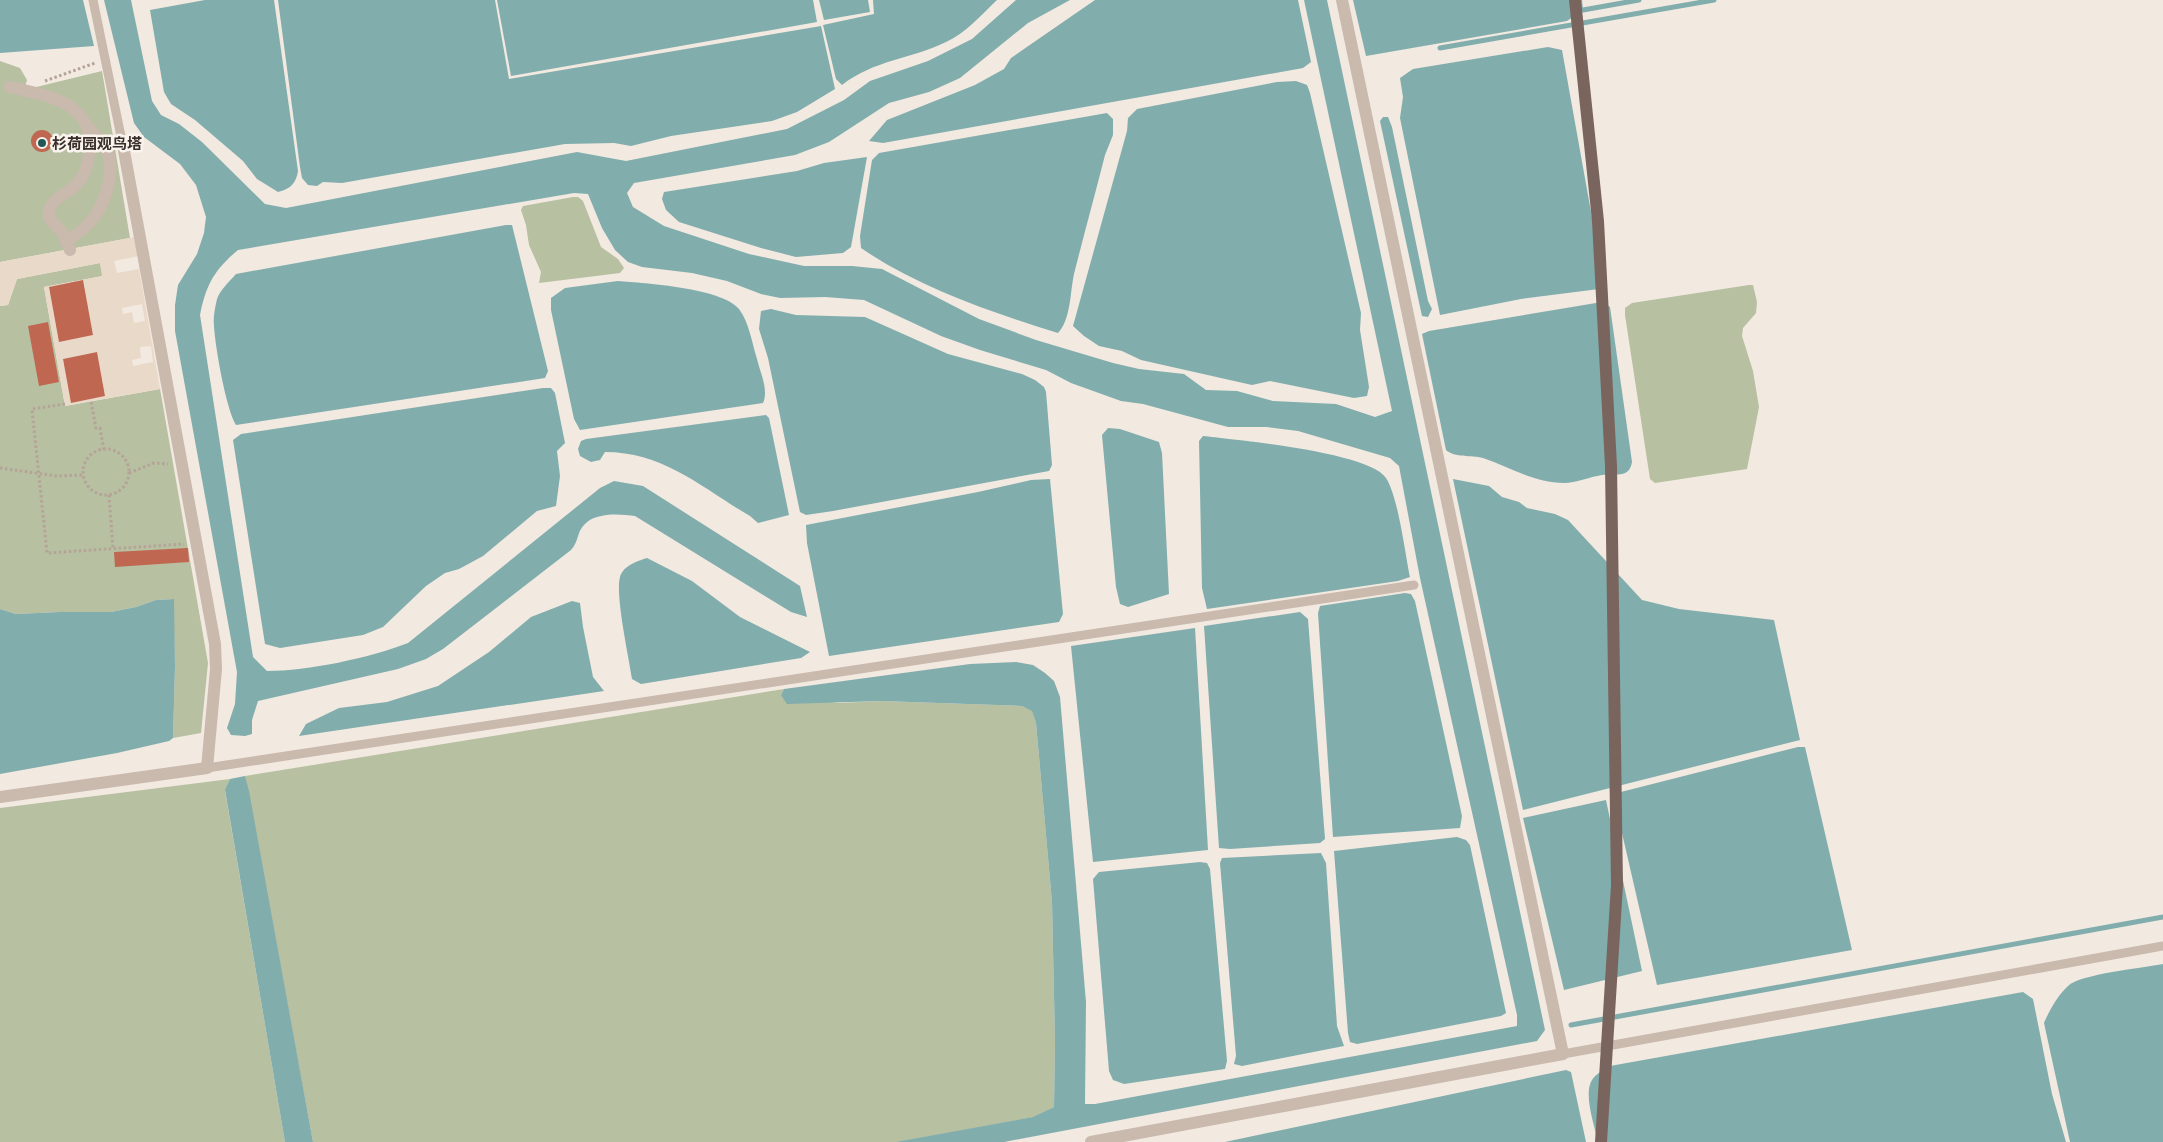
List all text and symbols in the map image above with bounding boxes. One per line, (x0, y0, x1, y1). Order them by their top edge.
place label: 杉荷园观鸟塔 (52, 134, 142, 152)
marker: 杉荷园观鸟塔 (36, 137, 48, 149)

